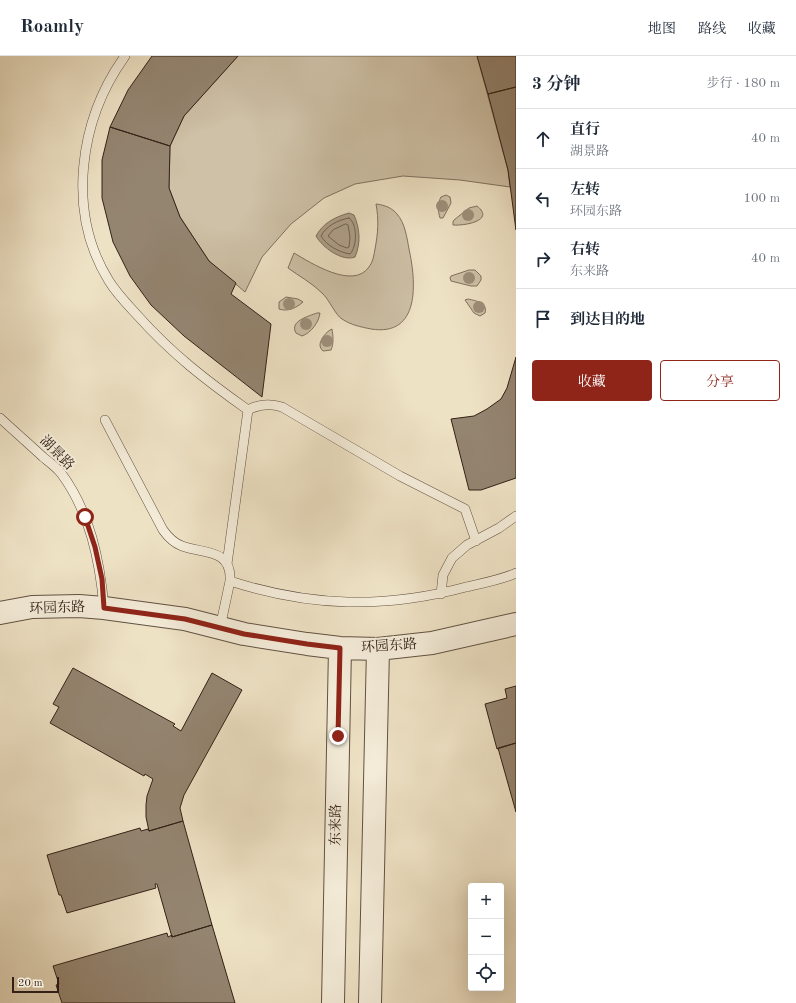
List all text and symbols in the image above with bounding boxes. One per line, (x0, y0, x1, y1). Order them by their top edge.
text: Roamly (20, 18, 84, 37)
text: 地图 (648, 22, 676, 36)
text: 路线 (698, 22, 726, 36)
text: 收藏 (748, 22, 776, 36)
text: 3 分钟 (532, 76, 581, 93)
text: 步行 · 180 m (706, 77, 780, 90)
text: 直行 (570, 123, 600, 138)
icon: ahead (532, 128, 554, 150)
text: 40 m (751, 132, 780, 145)
text: 湖景路 (570, 145, 609, 158)
text: 左转 (570, 183, 600, 198)
icon: left (532, 188, 554, 210)
text: 100 m (743, 192, 780, 205)
text: 环园东路 (570, 205, 622, 218)
text: 右转 (570, 243, 600, 258)
icon: right (532, 248, 554, 270)
text: 40 m (751, 252, 780, 265)
text: 东来路 (570, 265, 609, 278)
icon: arrive (532, 308, 554, 330)
text: 到达目的地 (570, 313, 645, 328)
button: 收藏 (532, 360, 652, 401)
button: 分享 (660, 360, 780, 401)
street label: 湖景路 (37, 432, 78, 473)
route start (76, 508, 94, 526)
street label: 环园东路 (29, 599, 85, 616)
street label: 环园东路 (361, 636, 417, 655)
route end (329, 727, 347, 745)
street label: 东来路 (328, 804, 343, 846)
map controls (468, 883, 504, 991)
button: + (468, 883, 504, 919)
button: − (468, 919, 504, 955)
button: locate (468, 955, 504, 991)
scale bar (12, 975, 59, 994)
text: 20 m (18, 978, 43, 989)

